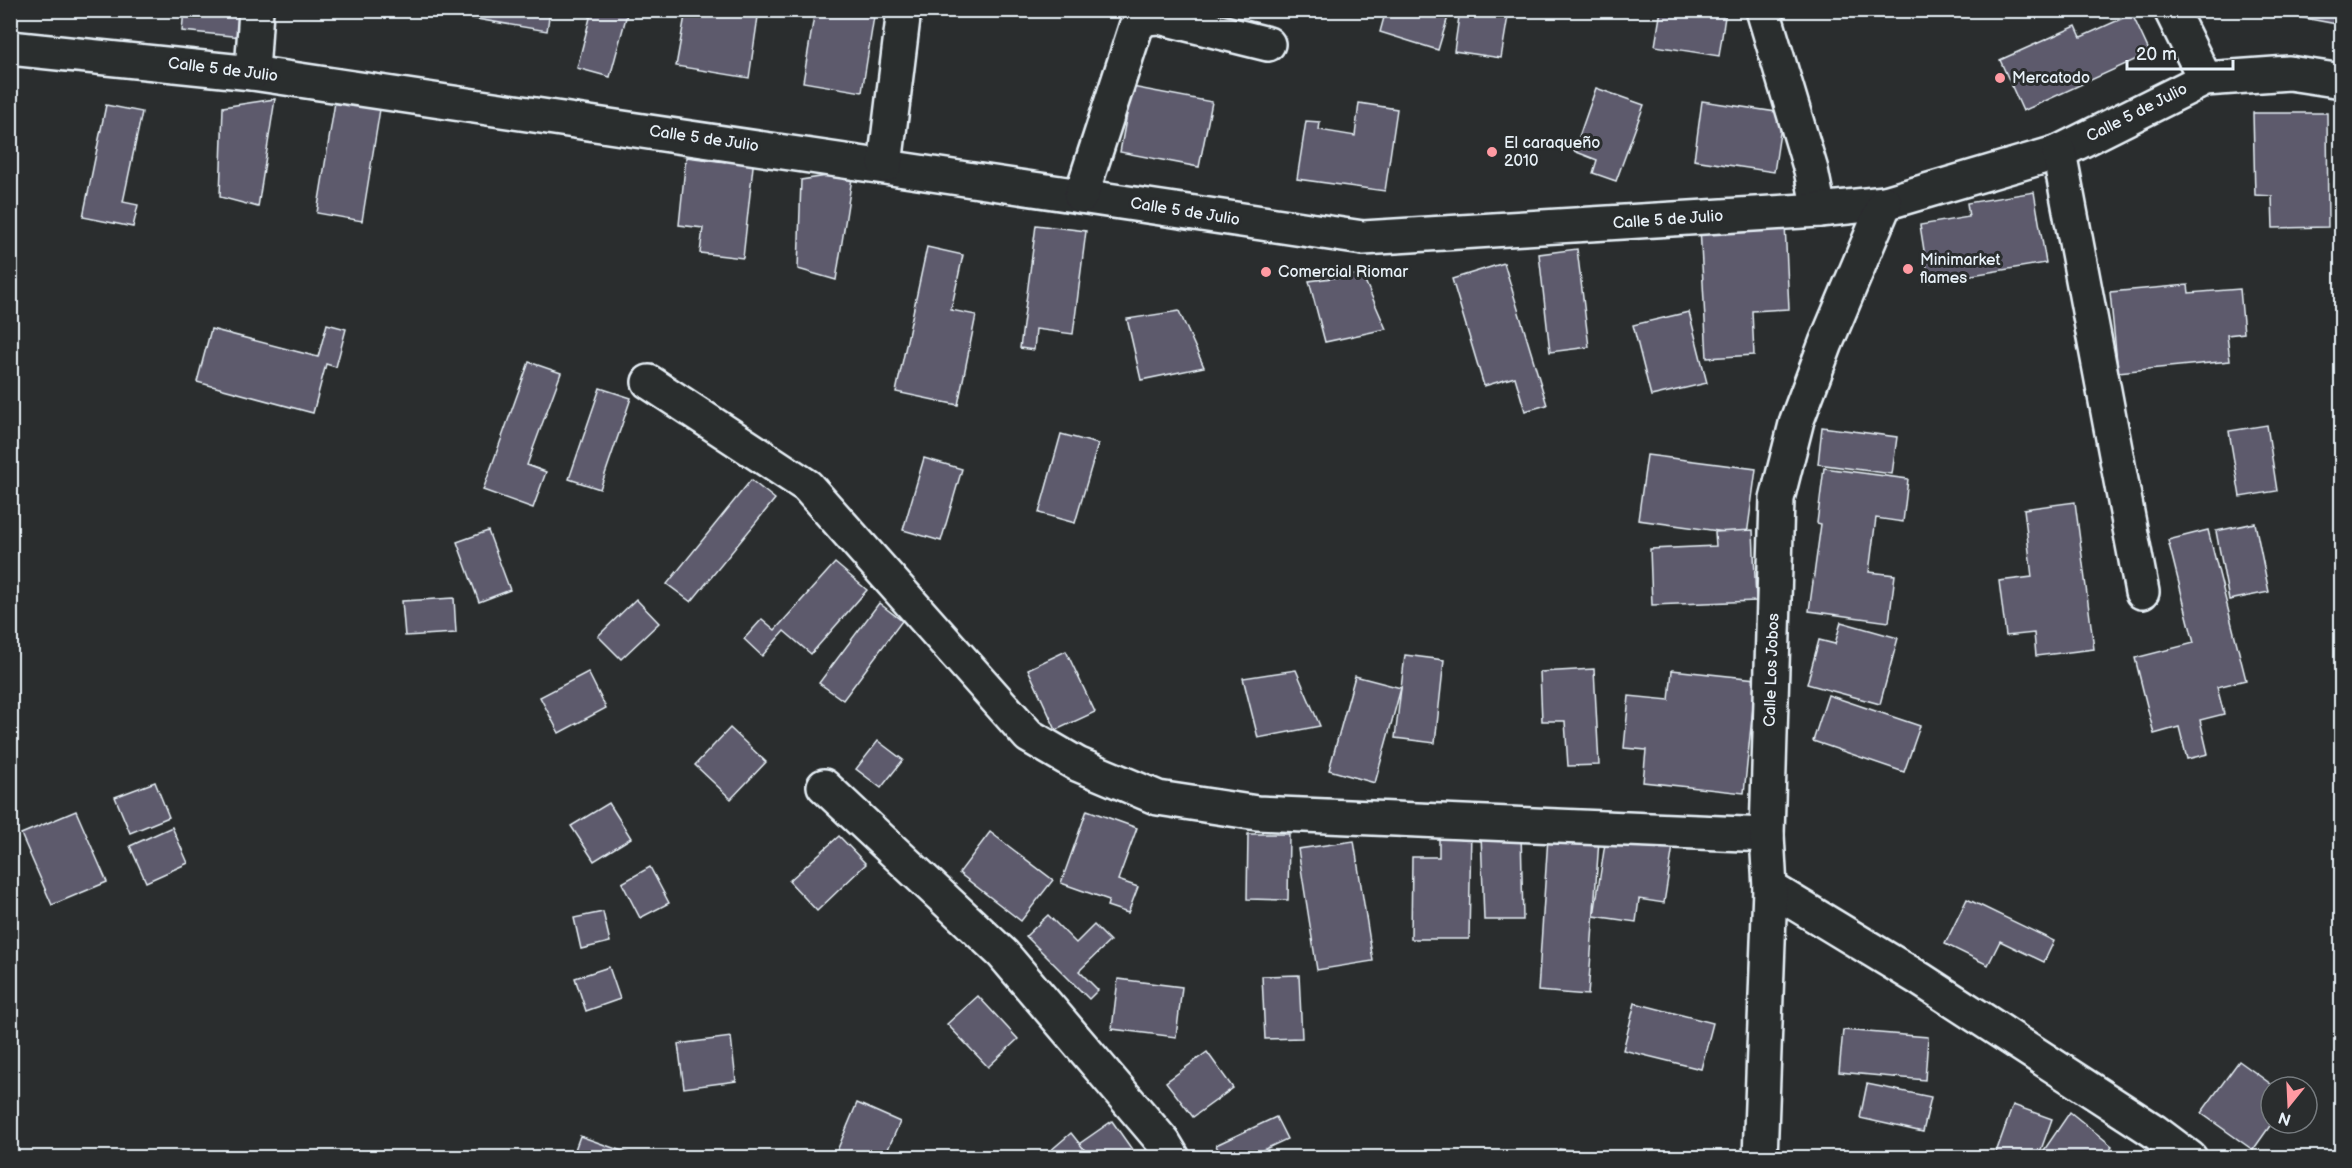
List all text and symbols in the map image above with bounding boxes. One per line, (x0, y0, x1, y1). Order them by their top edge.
scale bar (2127, 33, 2234, 71)
text: 20 m (2136, 44, 2177, 65)
street label: Calle 5 de Julio (167, 54, 279, 86)
place label: Mercatodo (2012, 69, 2090, 88)
marker: Mercatodo (1993, 71, 2007, 85)
street label: Calle 5 de Julio (2083, 79, 2191, 147)
street label: Calle 5 de Julio (648, 122, 760, 156)
place label: El caraqueño 2010 (1504, 134, 1600, 171)
marker: El caraqueño 2010 (1485, 145, 1499, 159)
street label: Calle 5 de Julio (1129, 194, 1241, 230)
street label: Calle 5 de Julio (1612, 207, 1724, 233)
place label: Minimarket flames (1920, 251, 2000, 288)
marker: Minimarket flames (1901, 262, 1915, 276)
place label: Comercial Riomar (1278, 263, 1408, 282)
marker: Comercial Riomar (1259, 265, 1273, 279)
street label: Calle Los Jobos (1761, 613, 1783, 727)
north arrow (2259, 1075, 2319, 1135)
text: N (2276, 1107, 2293, 1129)

